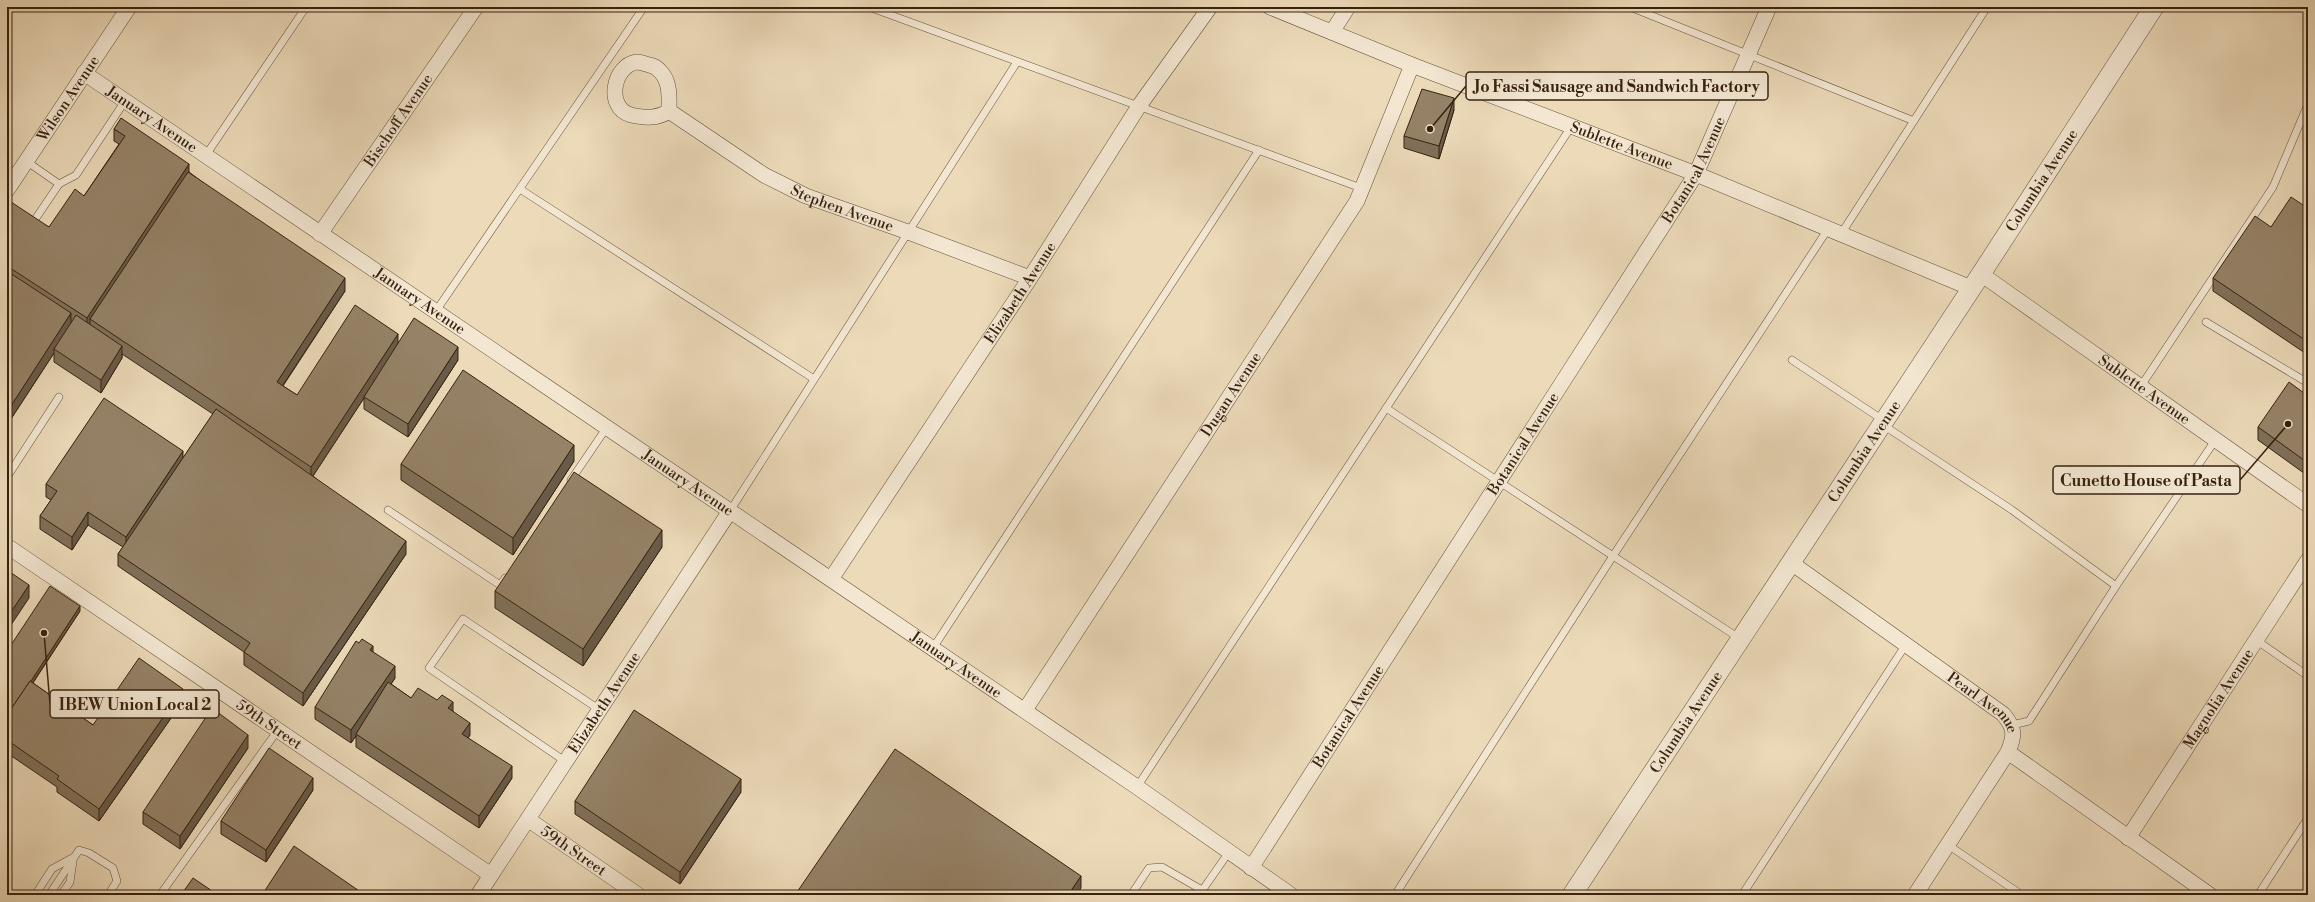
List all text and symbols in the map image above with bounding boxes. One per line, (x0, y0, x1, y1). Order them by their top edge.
street label: Wilson Avenue (33, 52, 104, 146)
street label: Bischoff Avenue (359, 70, 437, 172)
callout: Jo Fassi Sausage and Sandwich Factory (1466, 72, 1768, 100)
text: Jo Fassi Sausage and Sandwich Factory (1472, 77, 1761, 97)
street label: January Avenue (102, 81, 201, 157)
street label: Botanical Avenue (1657, 114, 1730, 228)
street label: Sublette Avenue (1567, 118, 1676, 174)
street label: Columbia Avenue (2002, 126, 2082, 236)
street label: Stephen Avenue (787, 181, 896, 236)
street label: Elizabeth Avenue (980, 239, 1060, 348)
street label: January Avenue (370, 263, 469, 339)
street label: Dugan Avenue (1197, 349, 1266, 440)
street label: Sublette Avenue (2094, 351, 2194, 429)
street label: Botanical Avenue (1483, 389, 1563, 500)
street label: Columbia Avenue (1824, 397, 1905, 507)
street label: January Avenue (638, 445, 737, 521)
callout: Cunetto House of Pasta (2053, 466, 2240, 494)
text: Cunetto House of Pasta (2060, 471, 2232, 491)
street label: January Avenue (906, 627, 1005, 703)
street label: Magnolia Avenue (2179, 645, 2258, 753)
street label: Elizabeth Avenue (564, 649, 645, 757)
street label: Botanical Avenue (1308, 662, 1388, 772)
street label: Columbia Avenue (1646, 668, 1727, 777)
street label: Pearl Avenue (1943, 668, 2022, 735)
callout: IBEW Union Local 2 (50, 690, 219, 718)
text: IBEW Union Local 2 (59, 695, 211, 715)
street label: 59th Street (232, 695, 306, 754)
street label: 59th Street (537, 822, 610, 881)

